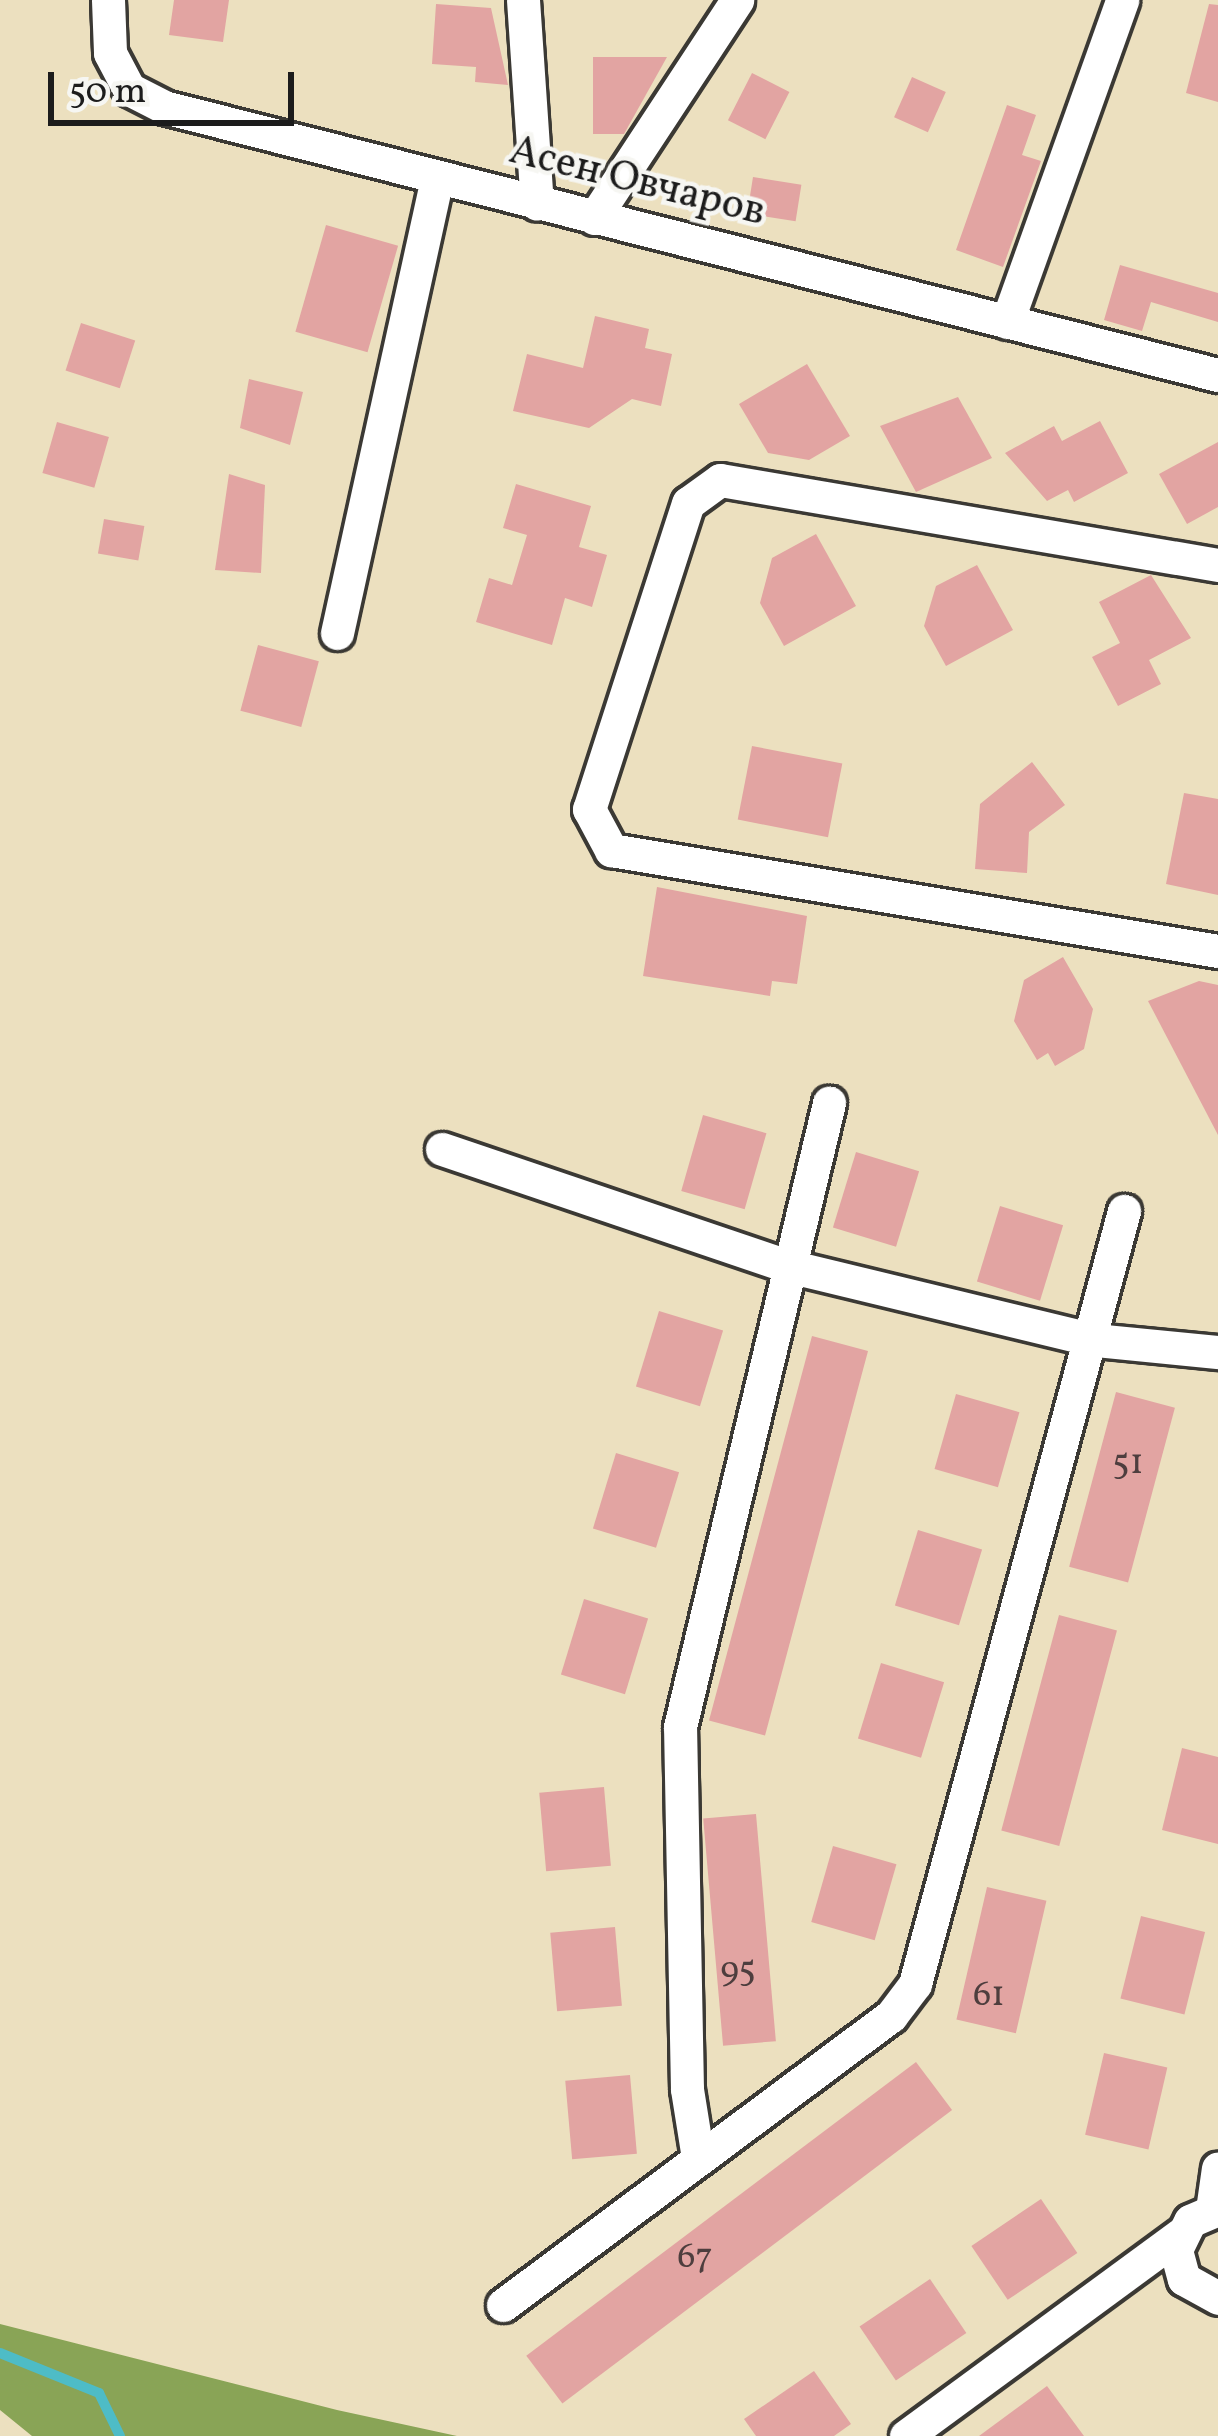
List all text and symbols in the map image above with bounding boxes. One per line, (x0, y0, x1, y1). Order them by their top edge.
scale bar (54, 48, 300, 122)
text: 50 m (69, 68, 146, 118)
street label: Асен Овчаров (504, 127, 770, 239)
house number: 51 (1112, 1443, 1144, 1487)
house number: 95 (720, 1950, 756, 1994)
house number: 61 (973, 1975, 1005, 2019)
house number: 67 (677, 2237, 713, 2281)

